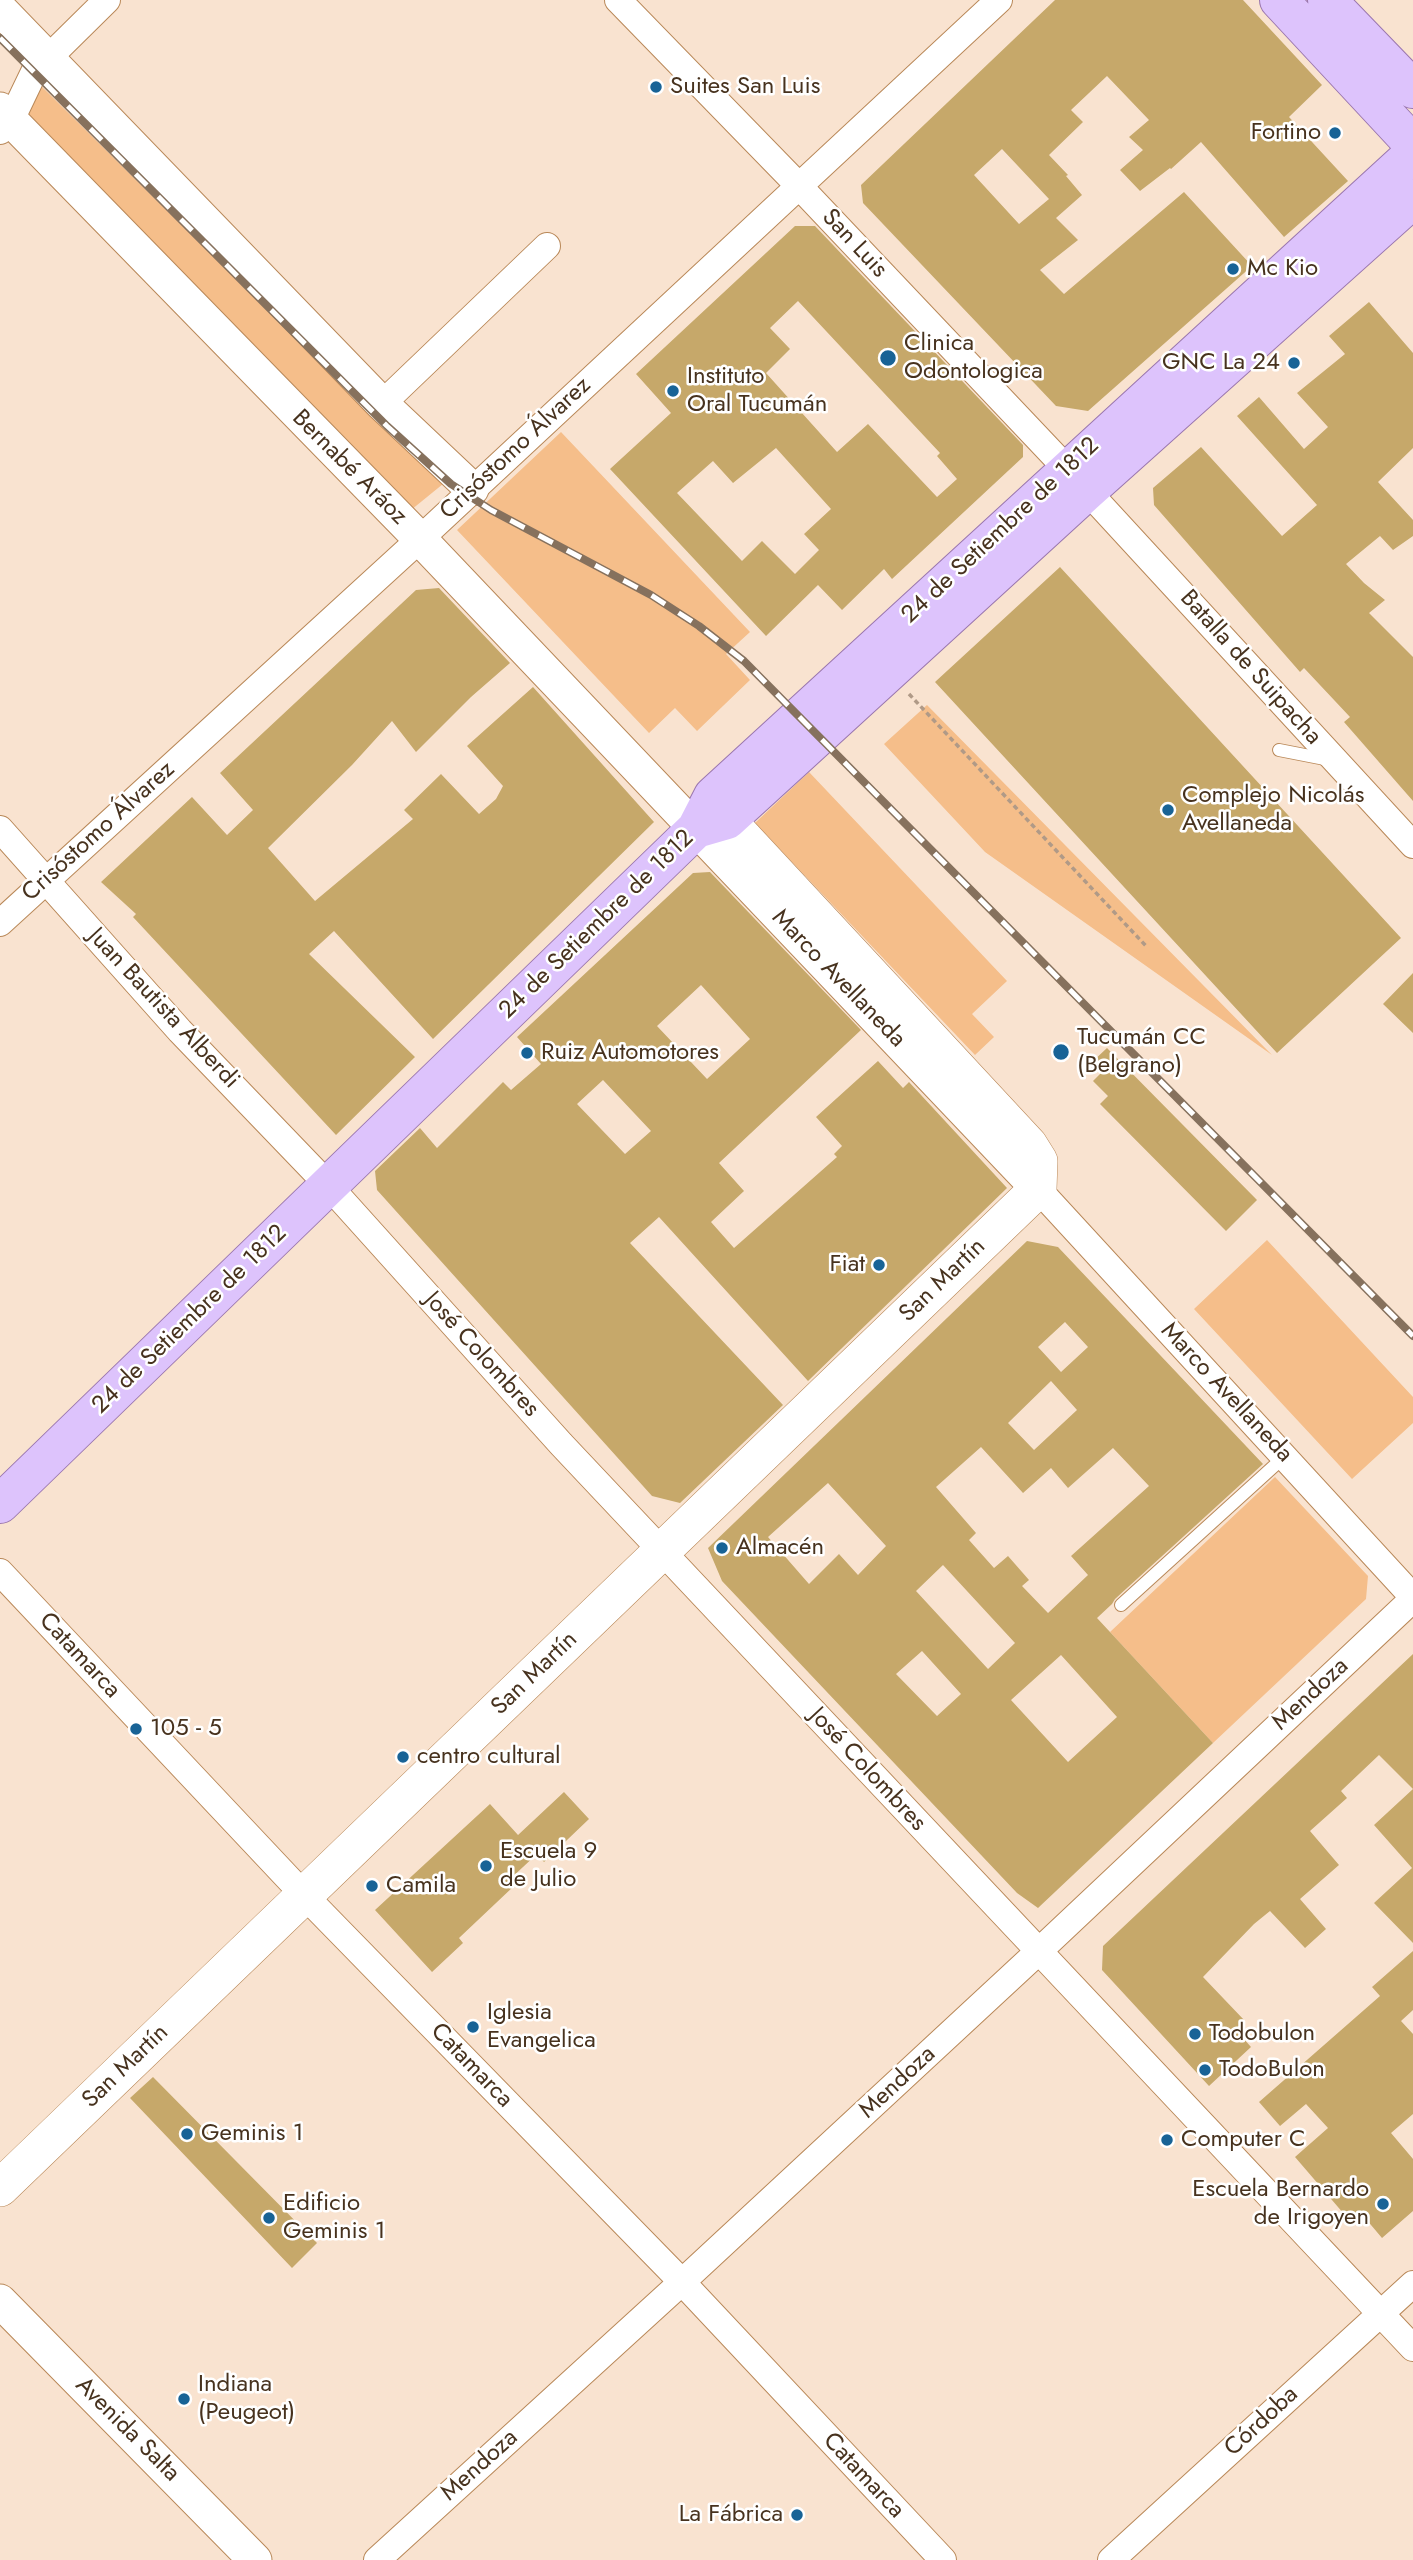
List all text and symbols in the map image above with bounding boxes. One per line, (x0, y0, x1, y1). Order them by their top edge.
place label: Suites San Luis (670, 73, 820, 101)
marker: Suites San Luis (648, 79, 664, 95)
place label: Fortino (1251, 119, 1321, 147)
marker: Fortino (1327, 125, 1343, 141)
street label: San Luis (815, 204, 893, 284)
place label: Mc Kio (1247, 255, 1318, 283)
marker: Mc Kio (1225, 261, 1241, 277)
place label: Clinica Odontologica (904, 330, 1043, 386)
marker: Clinica Odontologica (878, 348, 898, 368)
place label: GNC La 24 (1162, 349, 1280, 377)
marker: GNC La 24 (1286, 355, 1302, 371)
place label: Instituto Oral Tucumán (687, 363, 827, 419)
street label: Crisóstomo Álvarez (435, 372, 597, 526)
marker: Instituto Oral Tucumán (665, 383, 681, 399)
street label: Bernabé Aráoz (285, 404, 413, 532)
street label: 24 de Setiembre de 1812 (896, 432, 1106, 630)
street label: Batalla de Suipacha (1173, 585, 1327, 751)
street label: Crisóstomo Álvarez (17, 756, 181, 908)
place label: Complejo Nicolás Avellaneda (1182, 782, 1364, 838)
marker: Complejo Nicolás Avellaneda (1160, 802, 1176, 818)
street label: 24 de Setiembre de 1812 (494, 825, 700, 1025)
street label: Marco Avellaneda (765, 904, 911, 1054)
street label: Juan Bautista Alberdi (81, 923, 245, 1095)
place label: Tucumán CC (Belgrano) (1077, 1024, 1206, 1080)
place label: Ruiz Automotores (541, 1039, 719, 1067)
marker: Tucumán CC (Belgrano) (1051, 1042, 1071, 1062)
marker: Ruiz Automotores (519, 1045, 535, 1061)
street label: 24 de Setiembre de 1812 (87, 1220, 293, 1420)
street label: San Martín (894, 1233, 992, 1329)
place label: Fiat (829, 1251, 865, 1279)
marker: Fiat (871, 1257, 887, 1273)
street label: José Colombres (417, 1286, 545, 1424)
street label: Marco Avellaneda (1154, 1317, 1298, 1469)
place label: Almacén (736, 1534, 824, 1562)
marker: Almacén (714, 1540, 730, 1556)
street label: Catamarca (32, 1607, 126, 1705)
street label: San Martín (486, 1626, 584, 1722)
street label: Mendoza (1267, 1653, 1355, 1737)
street label: José Colombres (802, 1702, 932, 1838)
place label: 105 - 5 (150, 1715, 222, 1743)
marker: 105 - 5 (128, 1721, 144, 1737)
place label: centro cultural (417, 1743, 561, 1771)
marker: centro cultural (395, 1749, 411, 1765)
place label: Escuela 9 de Julio (500, 1838, 597, 1894)
marker: Escuela 9 de Julio (478, 1858, 494, 1874)
place label: Camila (386, 1872, 456, 1900)
marker: Camila (364, 1878, 380, 1894)
place label: Iglesia Evangelica (487, 1999, 596, 2055)
street label: Catamarca (424, 2018, 518, 2114)
street label: San Martín (77, 2019, 175, 2115)
marker: Iglesia Evangelica (465, 2019, 481, 2035)
place label: Todobulon (1209, 2020, 1315, 2048)
marker: Todobulon (1187, 2026, 1203, 2042)
street label: Mendoza (854, 2041, 942, 2125)
place label: TodoBulon (1219, 2056, 1325, 2084)
marker: TodoBulon (1197, 2062, 1213, 2078)
place label: Geminis 1 (201, 2120, 303, 2148)
marker: Geminis 1 (179, 2126, 195, 2142)
place label: Computer C (1181, 2126, 1306, 2154)
marker: Computer C (1159, 2132, 1175, 2148)
place label: Escuela Bernardo de Irigoyen (1192, 2176, 1369, 2232)
place label: Edificio Geminis 1 (283, 2190, 385, 2246)
marker: Escuela Bernardo de Irigoyen (1375, 2196, 1391, 2212)
marker: Edificio Geminis 1 (261, 2210, 277, 2226)
place label: Indiana (Peugeot) (198, 2371, 295, 2427)
street label: Avenida Salta (69, 2372, 185, 2488)
street label: Córdoba (1219, 2381, 1305, 2463)
marker: Indiana (Peugeot) (176, 2391, 192, 2407)
street label: Mendoza (436, 2424, 524, 2508)
street label: Catamarca (816, 2427, 910, 2525)
place label: La Fábrica (679, 2501, 783, 2529)
marker: La Fábrica (789, 2507, 805, 2523)

